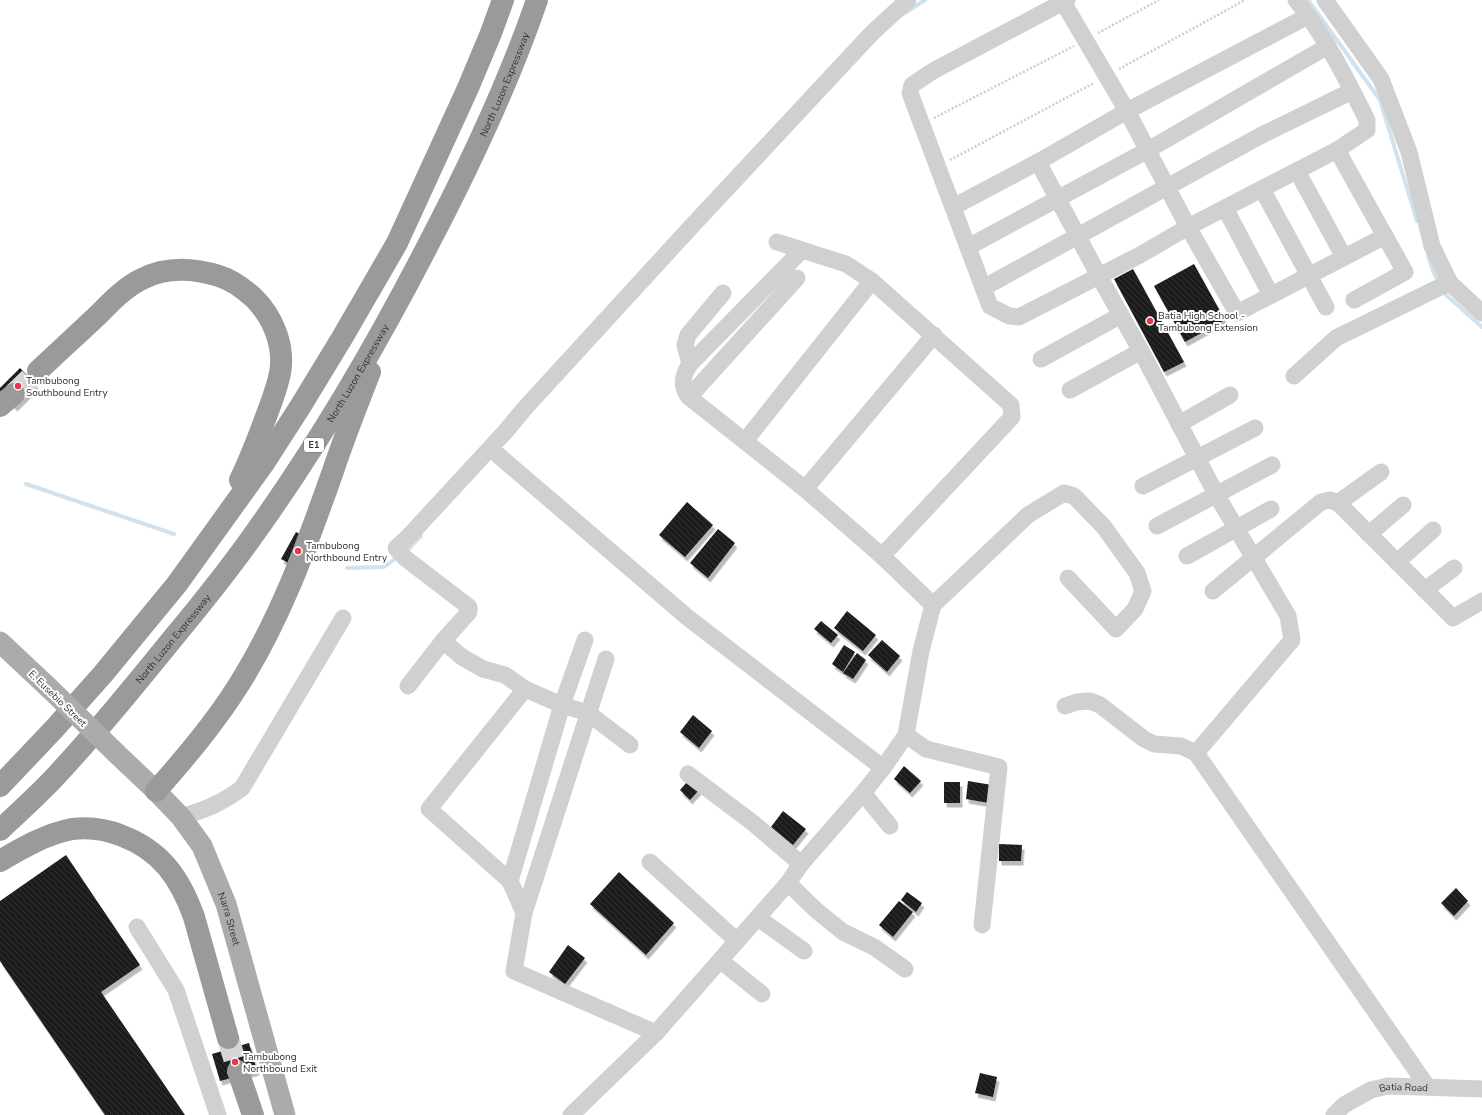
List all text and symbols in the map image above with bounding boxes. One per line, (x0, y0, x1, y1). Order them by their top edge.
street label: North Luzon Expressway (477, 30, 533, 139)
place label: Batia High School - Tambubong Extension (1158, 309, 1258, 335)
marker: Batia High School - Tambubong Extension (1145, 316, 1155, 326)
street label: North Luzon Expressway (324, 321, 393, 425)
place label: Tambubong Southbound Entry (26, 374, 108, 400)
marker: Tambubong Southbound Entry (13, 381, 23, 391)
road number: E1 (304, 438, 324, 452)
place label: Tambubong Northbound Entry (306, 539, 388, 565)
marker: Tambubong Northbound Entry (293, 546, 303, 556)
street label: North Luzon Expressway (133, 591, 215, 687)
street label: E. Eusebio Street (25, 667, 90, 730)
street label: Narra Street (214, 890, 243, 948)
place label: Tambubong Northbound Exit (243, 1050, 317, 1076)
marker: Tambubong Northbound Exit (230, 1057, 240, 1067)
street label: Batia Road (1378, 1080, 1428, 1096)

